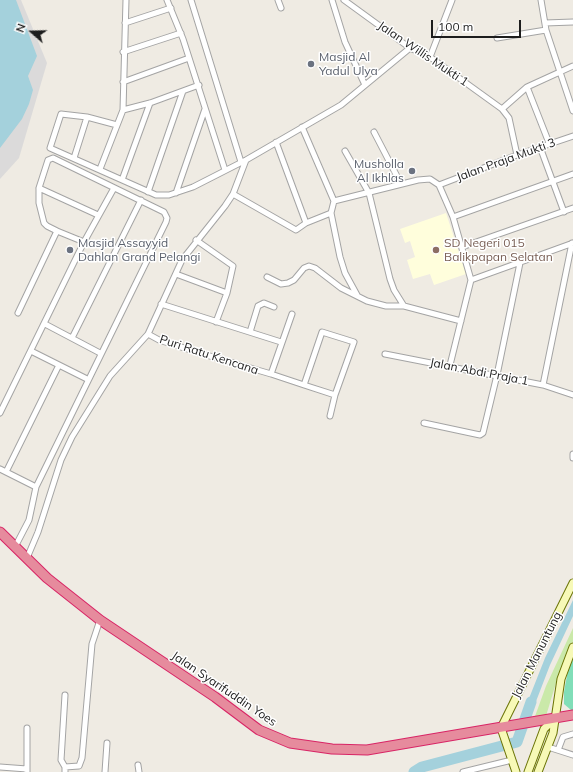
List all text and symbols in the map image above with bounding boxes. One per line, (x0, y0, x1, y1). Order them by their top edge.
north arrow (12, 12, 52, 52)
scale bar (433, 12, 523, 38)
street label: Jalan Willis Mukti 1 (375, 18, 471, 90)
text: 100 m (438, 19, 473, 34)
text: N (13, 22, 29, 34)
place label: Masjid Al Yadul Ulya (319, 50, 378, 78)
marker: Masjid Al Yadul Ulya (306, 59, 316, 69)
street label: Jalan Praja Mukti 3 (454, 135, 558, 185)
place label: Musholla Al Ikhlas (354, 157, 404, 185)
marker: Musholla Al Ikhlas (407, 166, 417, 176)
place label: Masjid Assayyid Dahlan Grand Pelangi (78, 236, 200, 264)
place label: SD Negeri 015 Balikpapan Selatan (444, 236, 553, 264)
marker: Masjid Assayyid Dahlan Grand Pelangi (65, 245, 75, 255)
marker: SD Negeri 015 Balikpapan Selatan (431, 245, 441, 255)
street label: Puri Ratu Kencana (158, 332, 260, 378)
street label: Jalan Abdi Praja 1 (428, 355, 530, 389)
street label: Jalan Manuntung (509, 609, 565, 701)
street label: Jalan Syarifuddin Yoes (169, 649, 279, 729)

